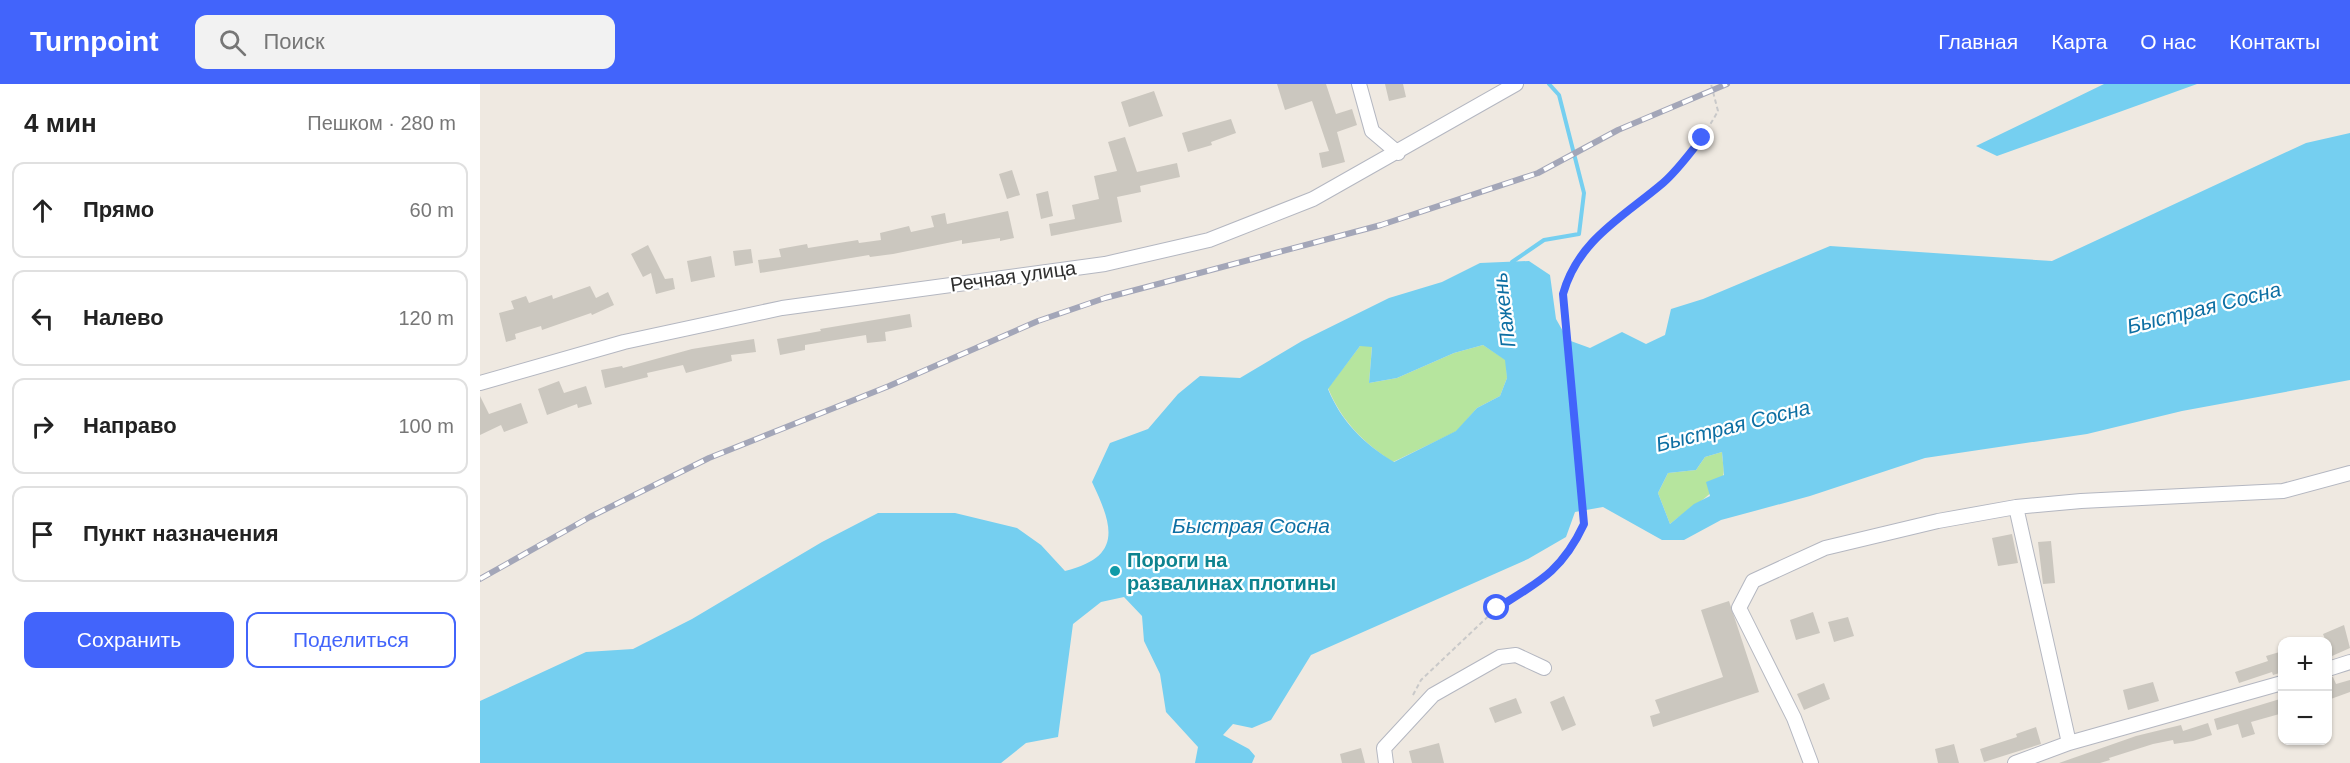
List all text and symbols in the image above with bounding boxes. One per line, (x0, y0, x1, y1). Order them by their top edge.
search box (195, 15, 615, 69)
text: Turnpoint (30, 26, 159, 57)
icon: search (216, 26, 249, 59)
text: Поиск (264, 29, 325, 54)
text: Главная (1938, 30, 2018, 53)
text: Карта (2051, 30, 2107, 53)
text: О нас (2140, 30, 2196, 53)
text: Контакты (2229, 30, 2320, 53)
text: 4 мин (24, 108, 97, 138)
text: Пешком · 280 m (307, 112, 456, 134)
route end (1688, 124, 1714, 150)
icon: ahead (26, 194, 59, 227)
text: Прямо (83, 197, 154, 222)
text: 60 m (410, 199, 454, 221)
street label: Речная улица (949, 256, 1078, 296)
water label: Пажень (1487, 271, 1520, 349)
water label: Быстрая Сосна (2125, 277, 2283, 338)
icon: left (26, 302, 59, 335)
text: Налево (83, 305, 164, 330)
text: 120 m (398, 307, 454, 329)
water label: Быстрая Сосна (1654, 395, 1812, 456)
icon: right (26, 410, 59, 443)
text: Направо (83, 413, 177, 438)
text: 100 m (398, 415, 454, 437)
water label: Быстрая Сосна (1172, 514, 1330, 537)
icon: arrive (26, 518, 59, 551)
text: Пункт назначения (83, 521, 279, 546)
place label: Пороги на развалинах плотины (1127, 549, 1336, 594)
marker: Пороги на развалинах плотины (1108, 564, 1122, 578)
route start (1483, 594, 1509, 620)
button: Сохранить (24, 612, 234, 668)
button: Поделиться (246, 612, 456, 668)
map controls (2278, 637, 2332, 745)
button: + (2278, 637, 2332, 691)
button: − (2278, 691, 2332, 745)

